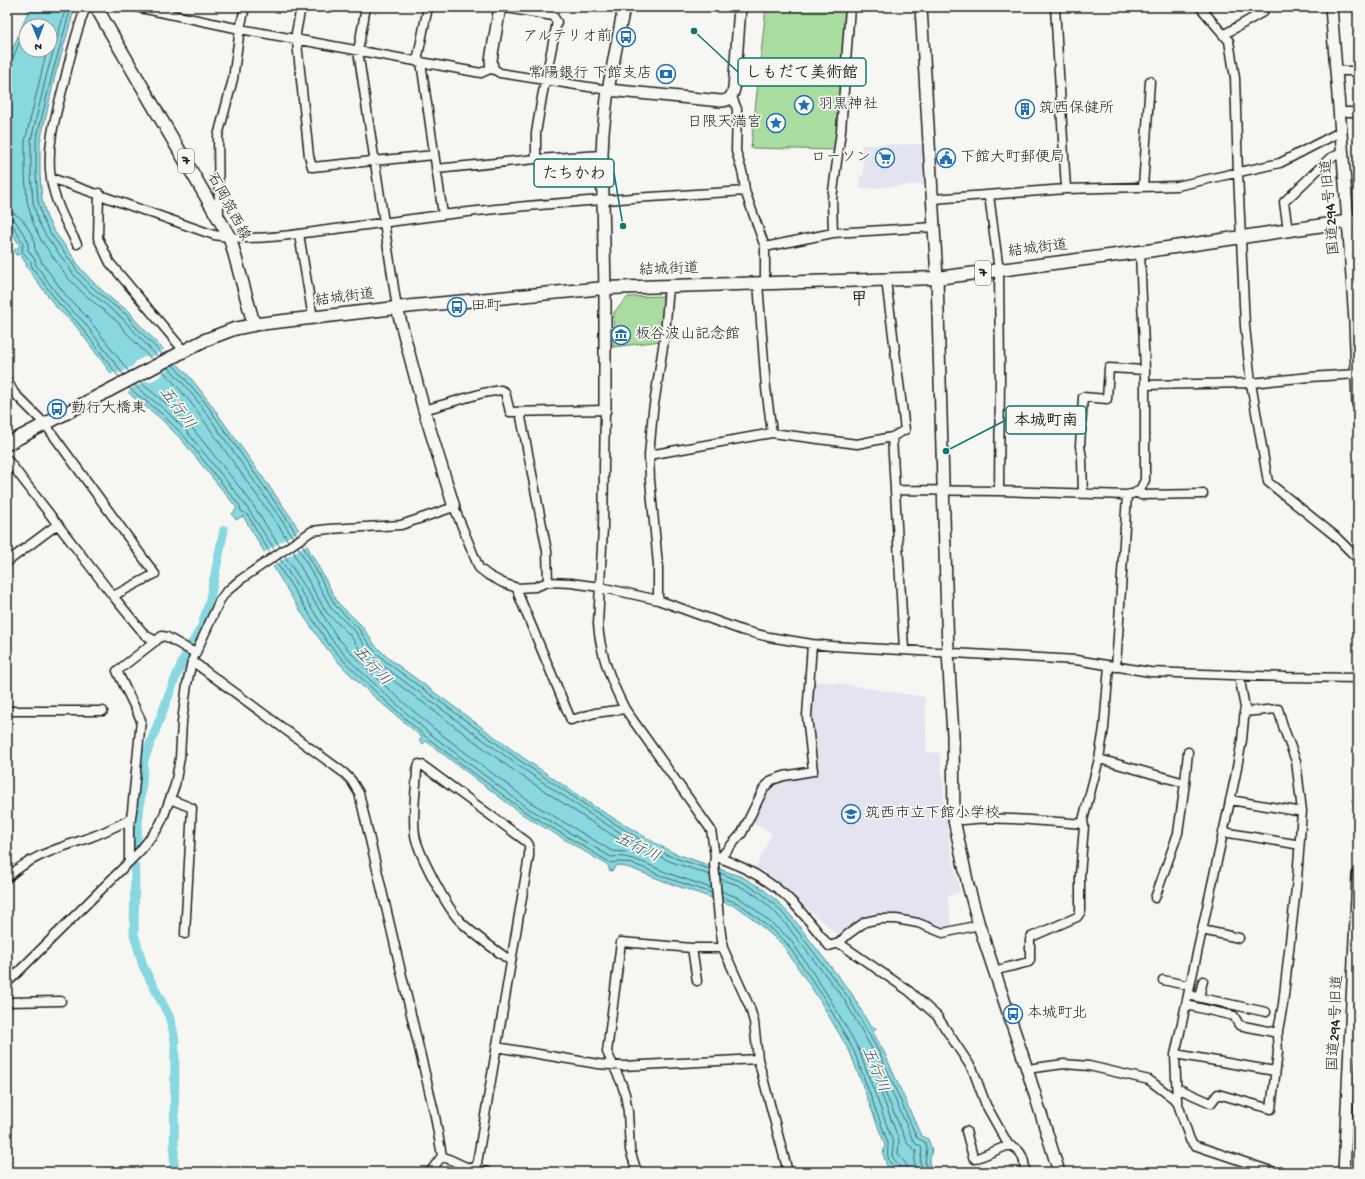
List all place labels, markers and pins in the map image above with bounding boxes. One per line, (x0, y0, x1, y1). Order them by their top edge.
bus stop icon: アルテリオ前 (615, 26, 637, 48)
place label: アルテリオ前 (523, 27, 612, 46)
callout: しもだて美術館 (738, 58, 866, 86)
bank icon: 常陽銀行 下館支店 (655, 63, 677, 85)
place label: 常陽銀行 下館支店 (528, 64, 652, 83)
place icon: 羽黒神社 (793, 94, 815, 116)
place label: 羽黒神社 (818, 95, 878, 114)
building icon: 筑西保健所 (1014, 98, 1036, 120)
place label: 筑西保健所 (1039, 100, 1114, 118)
place icon: 日限天満宮 (765, 112, 787, 134)
place label: 日限天満宮 (687, 113, 762, 132)
supermarket icon: ローソン (874, 147, 896, 169)
public building icon: 下館大町郵便局 (935, 147, 957, 169)
place label: ローソン (811, 149, 871, 167)
place label: 下館大町郵便局 (960, 149, 1065, 167)
callout: たちかわ (534, 159, 614, 187)
bus stop icon: 田町 (446, 296, 468, 318)
place label: 田町 (471, 298, 502, 316)
museum icon: 板谷波山記念館 (610, 324, 632, 346)
place label: 板谷波山記念館 (635, 325, 740, 344)
bus stop icon: 勤行大橋東 (46, 398, 68, 420)
place label: 勤行大橋東 (71, 399, 146, 418)
callout: 本城町南 (1006, 406, 1086, 434)
school or university icon: 筑西市立下館小学校 (840, 803, 862, 825)
place label: 筑西市立下館小学校 (865, 805, 1000, 823)
bus stop icon: 本城町北 (1002, 1003, 1024, 1025)
place label: 本城町北 (1027, 1004, 1087, 1023)

